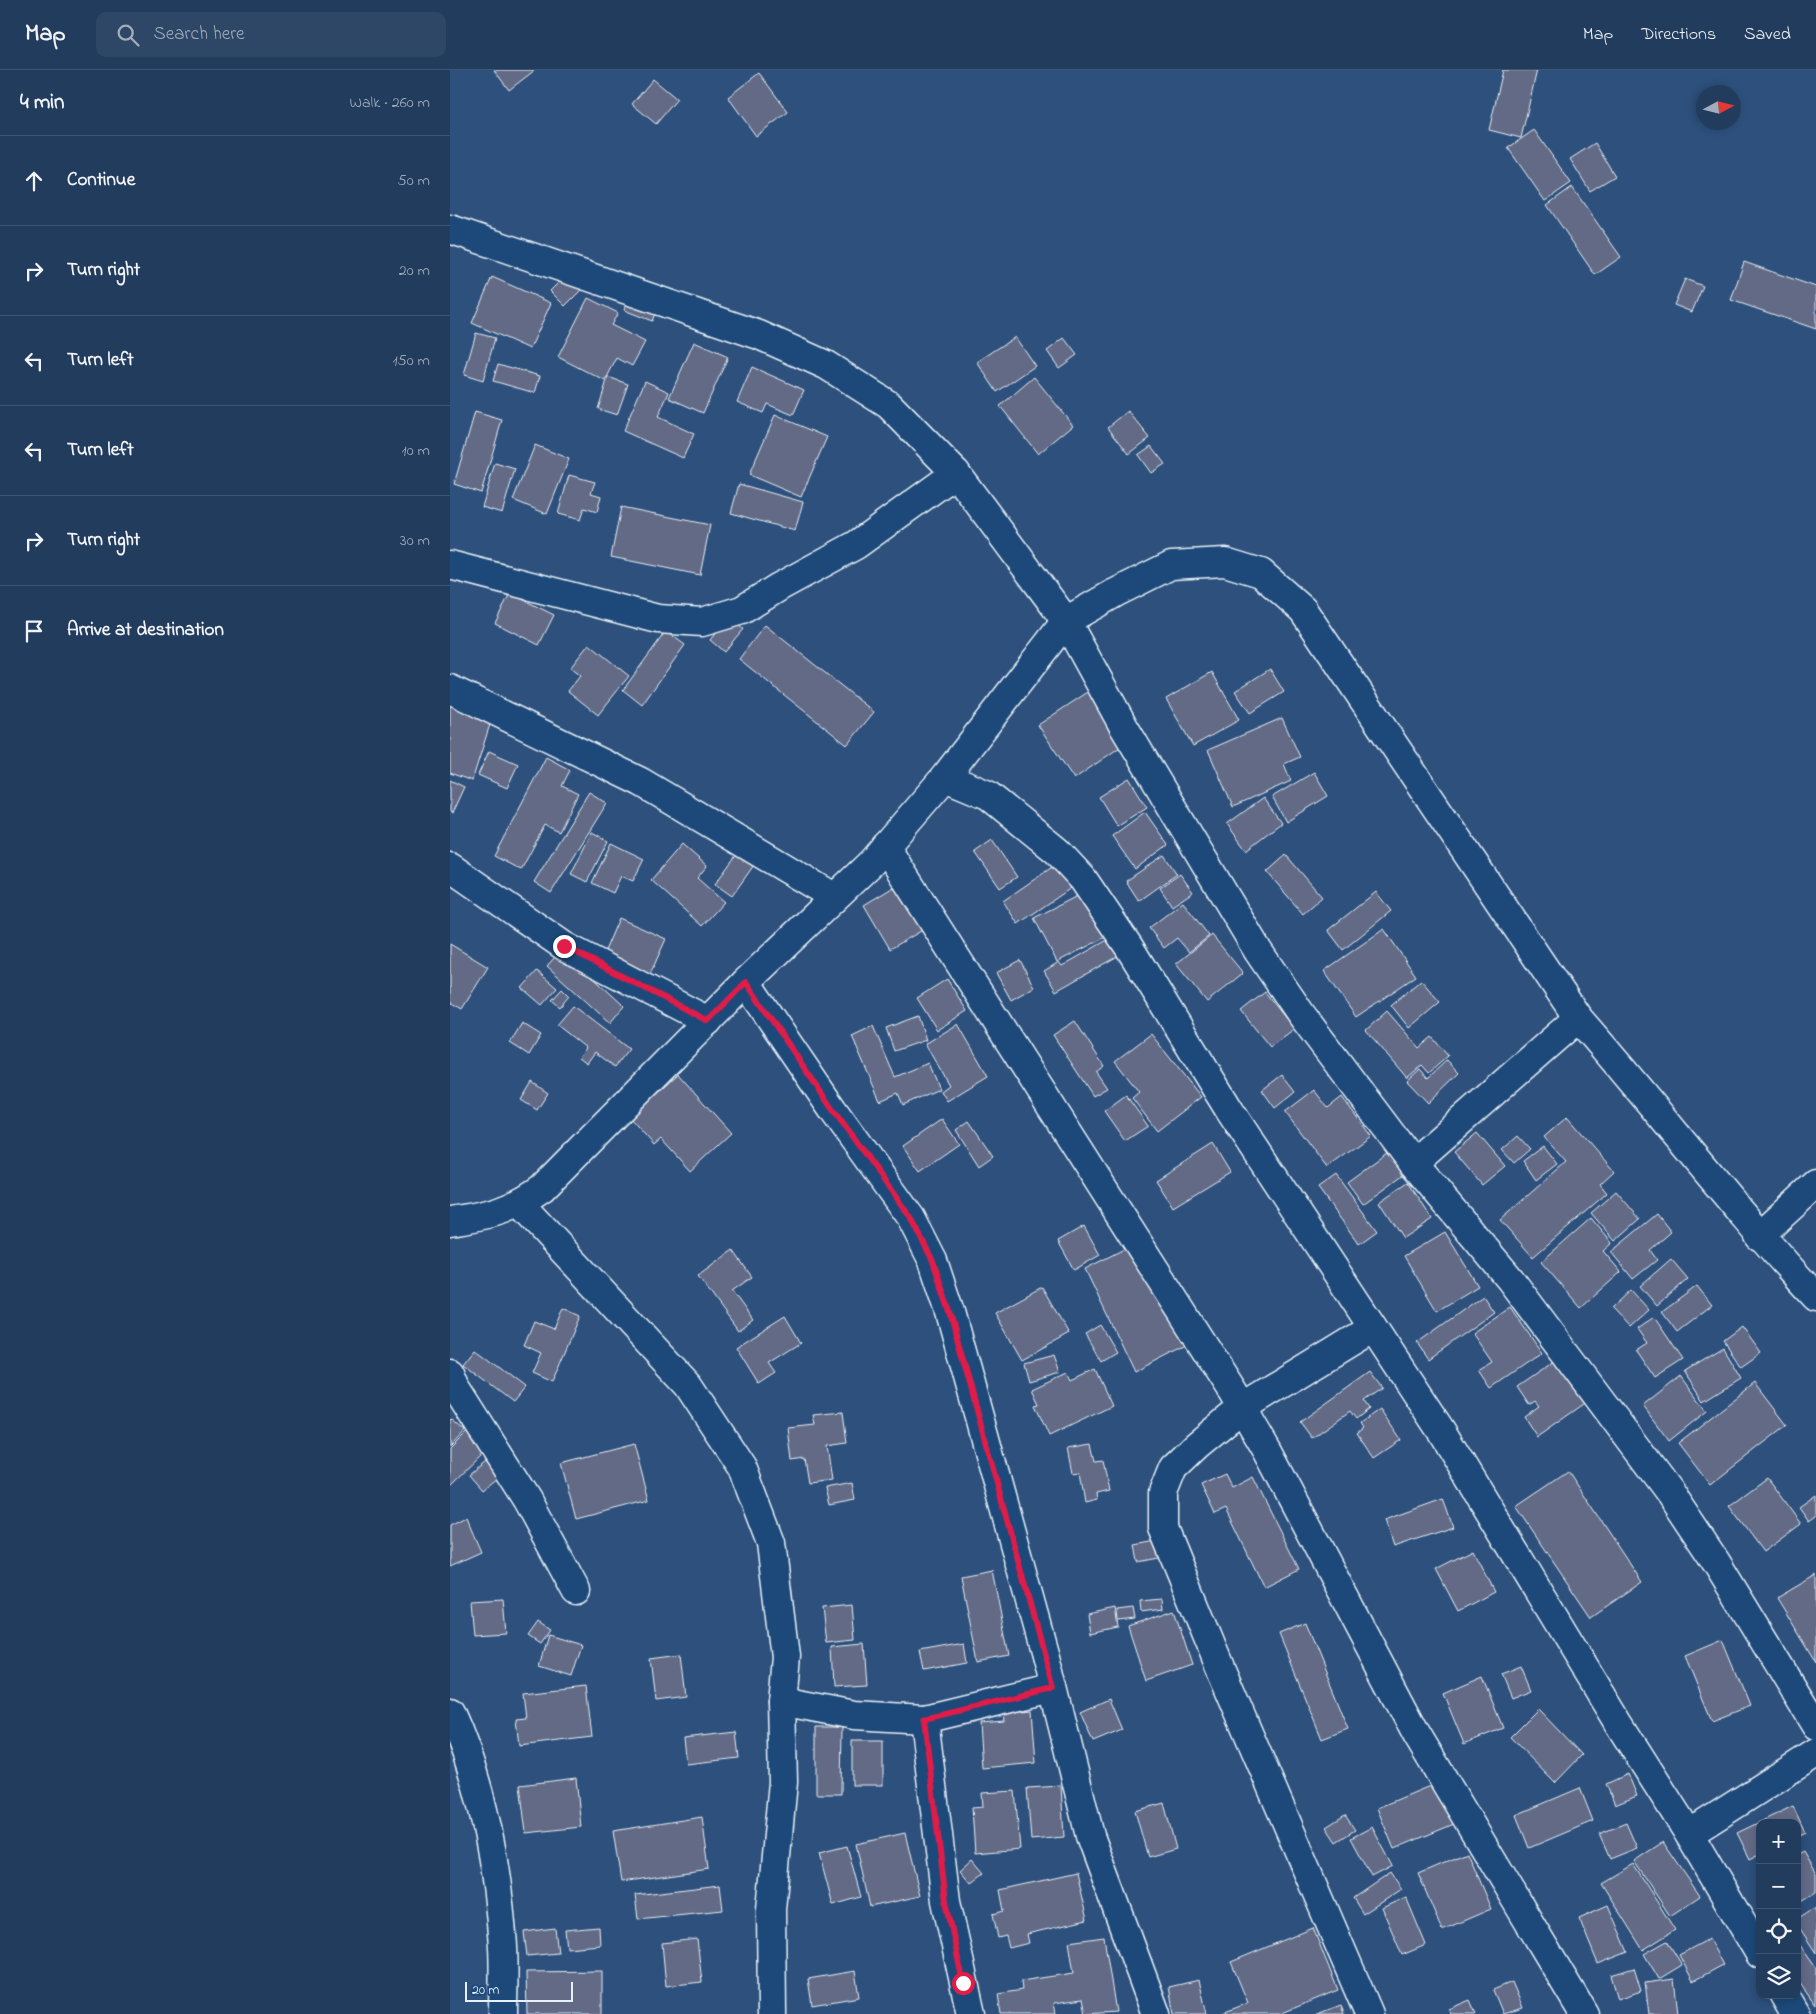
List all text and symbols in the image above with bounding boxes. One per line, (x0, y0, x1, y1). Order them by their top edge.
search box (96, 12, 446, 57)
text: Map (25, 17, 66, 52)
icon: search (114, 21, 142, 49)
text: Search here (154, 21, 245, 48)
text: Map (1583, 22, 1613, 48)
text: Directions (1641, 22, 1716, 48)
text: Saved (1744, 22, 1791, 48)
north arrow (1696, 85, 1741, 130)
text: 4 min (20, 88, 64, 118)
text: Walk · 260 m (350, 91, 430, 115)
icon: ahead (20, 167, 48, 195)
text: Continue (67, 167, 135, 194)
text: 50 m (398, 169, 430, 193)
icon: right (20, 257, 48, 285)
text: Turn right (67, 257, 140, 284)
text: 20 m (399, 259, 430, 283)
icon: left (20, 347, 48, 375)
text: Turn left (67, 347, 134, 374)
text: 150 m (392, 349, 430, 373)
icon: left (20, 437, 48, 465)
text: Turn left (67, 437, 134, 464)
text: 10 m (402, 439, 430, 463)
icon: right (20, 527, 48, 555)
text: Turn right (67, 527, 140, 554)
text: 30 m (400, 529, 430, 553)
icon: arrive (20, 617, 48, 645)
text: Arrive at destination (67, 617, 224, 644)
route end (553, 935, 576, 958)
map controls (1756, 1819, 1801, 1999)
button: + (1756, 1819, 1801, 1864)
button: − (1756, 1864, 1801, 1909)
button: locate (1756, 1909, 1801, 1954)
button: layers (1756, 1954, 1801, 1999)
route start (952, 1972, 975, 1995)
scale bar (465, 1979, 572, 2002)
text: 20 m (472, 1980, 499, 2001)

